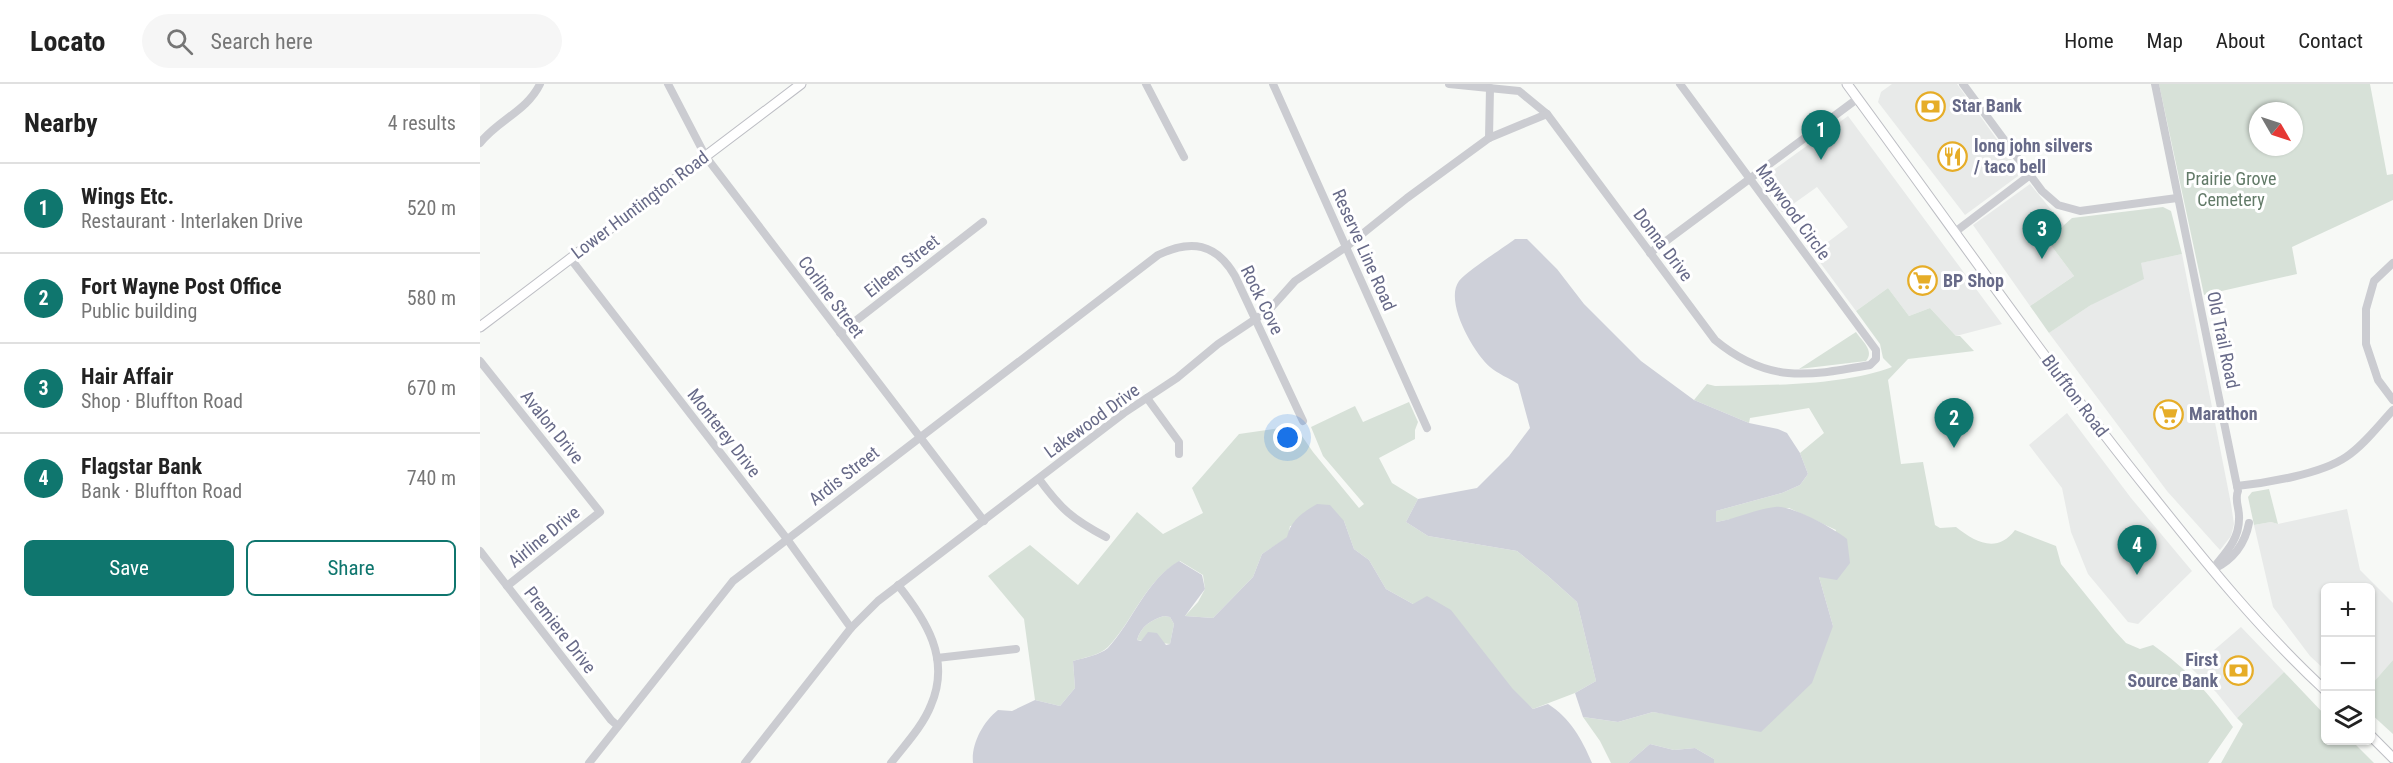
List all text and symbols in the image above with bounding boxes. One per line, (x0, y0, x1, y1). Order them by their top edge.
search box (142, 14, 562, 68)
text: Locato (30, 25, 106, 58)
icon: search (163, 25, 196, 58)
text: Search here (211, 29, 313, 54)
text: Home (2064, 29, 2114, 53)
text: Map (2147, 29, 2183, 53)
text: About (2216, 29, 2265, 53)
text: Contact (2298, 29, 2363, 53)
bank icon: Star Bank (1915, 90, 1947, 122)
place label: Star Bank (1952, 95, 2022, 116)
north arrow (2249, 102, 2303, 156)
text: Nearby (24, 108, 98, 138)
pin: 1 (1802, 110, 1840, 160)
text: 4 results (388, 111, 456, 135)
place label: long john silvers / taco bell (1973, 135, 2093, 177)
restaurant icon: long john silvers / taco bell (1937, 140, 1969, 172)
street label: Lower Huntington Road (567, 146, 712, 263)
street label: Maywood Circle (1752, 160, 1835, 264)
park label: Prairie Grove Cemetery (2186, 168, 2276, 210)
text: Wings Etc. (81, 184, 174, 209)
street label: Reserve Line Road (1328, 186, 1401, 314)
text: 1 (38, 196, 49, 220)
text: 520 m (407, 196, 456, 220)
street label: Donna Drive (1629, 204, 1697, 285)
text: Restaurant · Interlaken Drive (81, 209, 303, 233)
pin: 3 (2022, 210, 2062, 259)
street label: Eileen Street (860, 230, 943, 301)
street label: Corline Street (794, 252, 869, 342)
street label: Rock Cove (1237, 262, 1288, 338)
supermarket icon: BP Shop (1906, 265, 1938, 297)
place label: BP Shop (1943, 270, 2004, 291)
text: Fort Wayne Post Office (81, 274, 281, 299)
text: 2 (38, 286, 49, 310)
text: 580 m (407, 286, 456, 310)
street label: Old Trail Road (2203, 289, 2244, 390)
text: Public building (81, 299, 197, 323)
street label: Bluffton Road (2038, 351, 2113, 441)
text: Hair Affair (81, 364, 174, 389)
text: 3 (38, 376, 49, 400)
text: 670 m (407, 376, 456, 400)
street label: Lakewood Drive (1040, 379, 1143, 462)
street label: Monterey Drive (683, 384, 765, 481)
street label: Avalon Drive (517, 386, 588, 468)
text: Shop · Bluffton Road (81, 389, 243, 413)
pin: 2 (1934, 398, 1974, 448)
supermarket icon: Marathon (2152, 398, 2184, 430)
place label: Marathon (2189, 403, 2258, 424)
your location (1273, 423, 1302, 452)
street label: Ardis Street (804, 442, 883, 510)
text: Flagstar Bank (81, 454, 202, 479)
text: 4 (38, 466, 49, 490)
text: 740 m (407, 466, 456, 490)
text: Bank · Bluffton Road (81, 479, 242, 503)
street label: Airline Drive (504, 502, 584, 572)
pin: 4 (2118, 526, 2156, 575)
button: Save (24, 540, 234, 596)
button: Share (246, 540, 456, 596)
street label: Premiere Drive (520, 582, 601, 677)
map controls (2321, 583, 2375, 745)
button: + (2321, 583, 2375, 637)
button: − (2321, 637, 2375, 691)
place label: First Source Bank (2128, 649, 2218, 691)
bank icon: First Source Bank (2223, 654, 2255, 686)
button: layers (2321, 691, 2375, 745)

